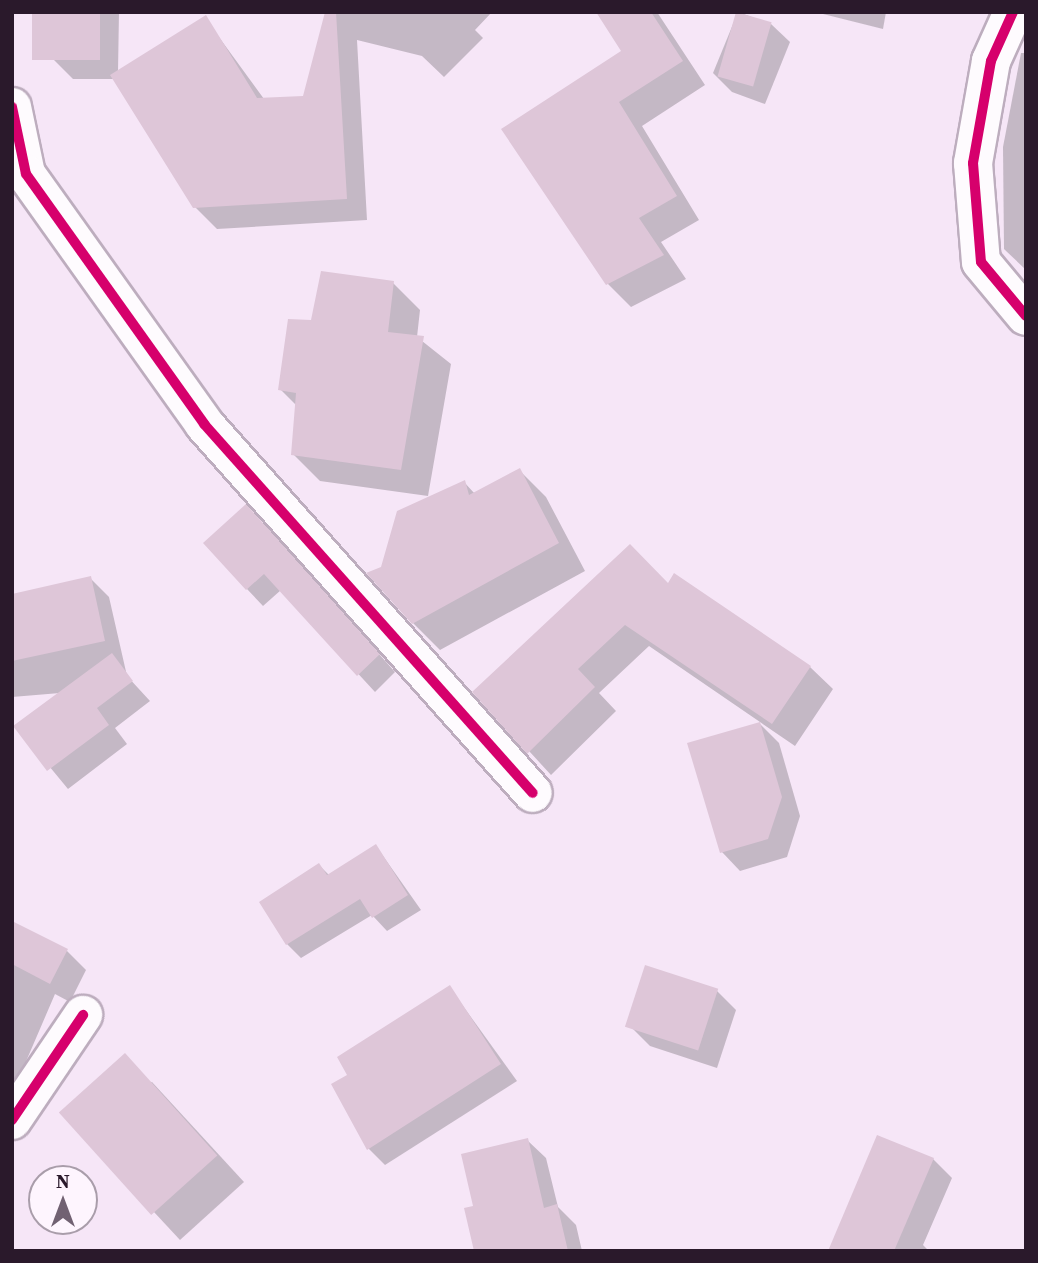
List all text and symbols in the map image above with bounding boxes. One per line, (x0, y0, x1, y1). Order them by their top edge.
north arrow (28, 1165, 98, 1235)
text: N (56, 1168, 70, 1194)

